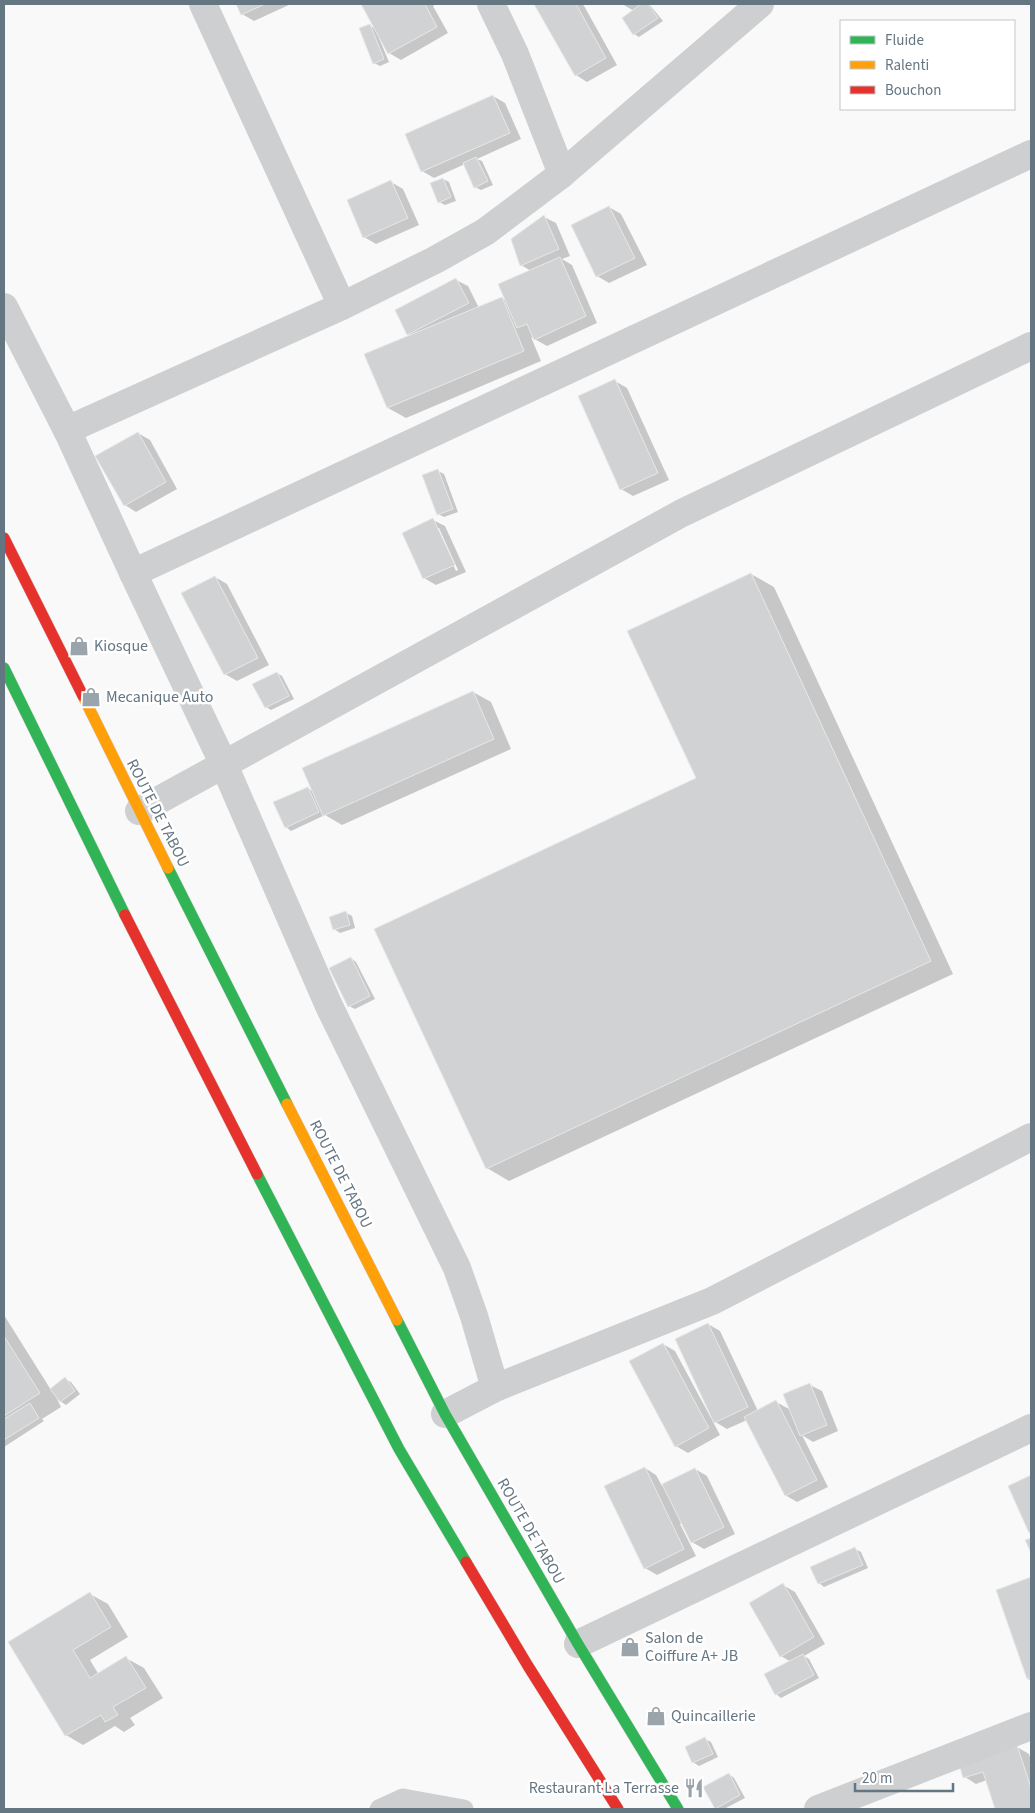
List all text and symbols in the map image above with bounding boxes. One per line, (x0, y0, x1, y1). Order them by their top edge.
legend (840, 20, 1015, 110)
text: Fluide (885, 30, 924, 51)
text: Ralenti (885, 55, 929, 76)
text: Bouchon (885, 80, 941, 101)
shop icon: Kiosque (68, 635, 90, 657)
place label: Kiosque (94, 635, 148, 657)
shop icon: Mecanique Auto (80, 686, 102, 708)
place label: Mecanique Auto (106, 686, 213, 708)
street label: ROUTE DE TABOU (121, 755, 195, 871)
street label: ROUTE DE TABOU (304, 1116, 378, 1232)
street label: ROUTE DE TABOU (492, 1474, 570, 1588)
place label: Salon de Coiffure A+ JB (645, 1627, 738, 1667)
shop icon: Salon de Coiffure A+ JB (619, 1636, 641, 1658)
shop icon: Quincaillerie (645, 1705, 667, 1727)
place label: Quincaillerie (671, 1705, 756, 1727)
scale bar (855, 1760, 952, 1792)
text: 20 m (862, 1768, 892, 1789)
place label: Restaurant La Terrasse (529, 1777, 679, 1799)
restaurant icon: Restaurant La Terrasse (683, 1777, 705, 1799)

